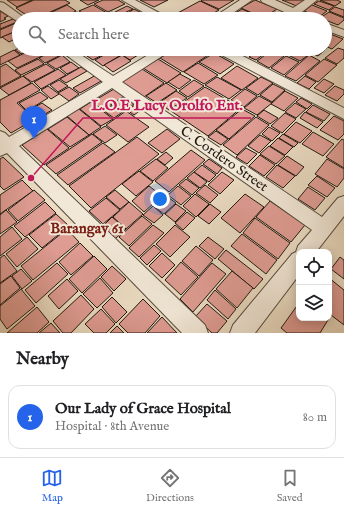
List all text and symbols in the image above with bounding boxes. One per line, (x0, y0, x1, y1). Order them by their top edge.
search box (12, 12, 332, 56)
icon: search (26, 23, 48, 45)
text: Search here (58, 25, 129, 44)
callout: L.O.E Lucy Orolfo Ent. (83, 91, 251, 118)
text: L.O.E Lucy Orolfo Ent. (91, 96, 243, 115)
pin: 1 (21, 106, 47, 139)
street label: C. Cordero Street (177, 122, 272, 196)
your location (150, 189, 170, 209)
district label: Barangay 61 (50, 219, 124, 238)
map controls (296, 249, 332, 321)
button: locate (296, 249, 332, 285)
button: layers (296, 285, 332, 321)
text: Nearby (16, 349, 69, 370)
text: Our Lady of Grace Hospital (55, 399, 231, 418)
text: 1 (28, 409, 32, 426)
text: 80 m (303, 409, 327, 426)
text: Hospital · 8th Avenue (55, 418, 169, 435)
tab: Map (41, 467, 63, 505)
tab: Directions (146, 467, 194, 505)
tab: Saved (277, 467, 303, 505)

